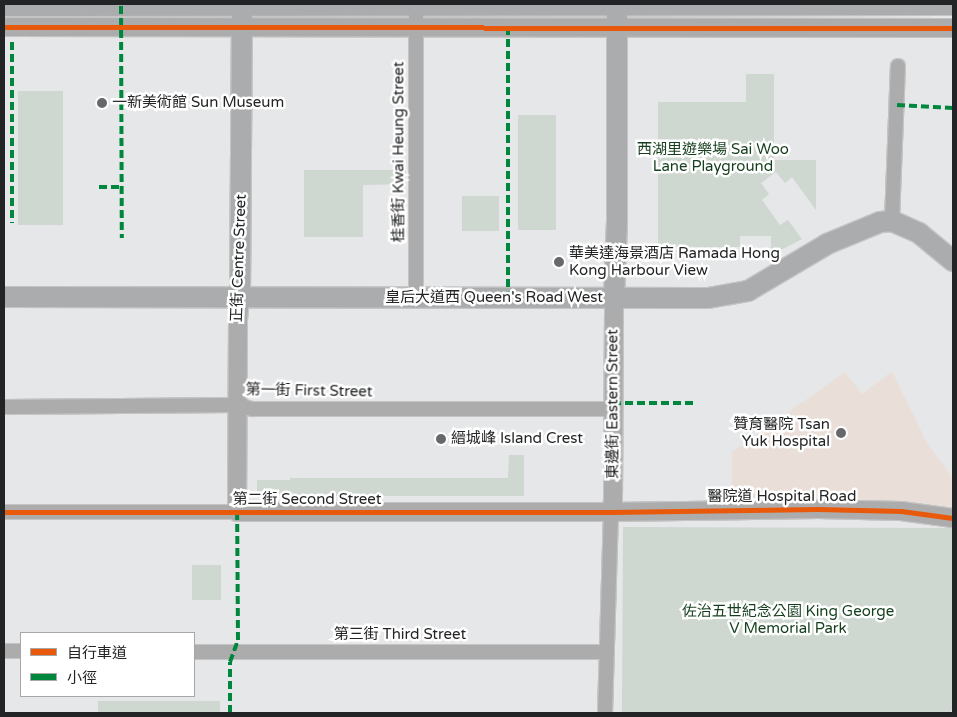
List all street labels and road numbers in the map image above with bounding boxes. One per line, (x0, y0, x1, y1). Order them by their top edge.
street label: 桂香街 Kwai Heung Street (390, 62, 408, 242)
street label: 正街 Centre Street (228, 194, 250, 322)
street label: 皇后大道西 Queen's Road West (385, 289, 603, 307)
street label: 東邊街 Eastern Street (604, 329, 622, 479)
street label: 第一街 First Street (245, 381, 373, 401)
street label: 醫院道 Hospital Road (707, 488, 857, 506)
street label: 第二街 Second Street (232, 491, 382, 509)
street label: 第三街 Third Street (334, 626, 466, 644)

